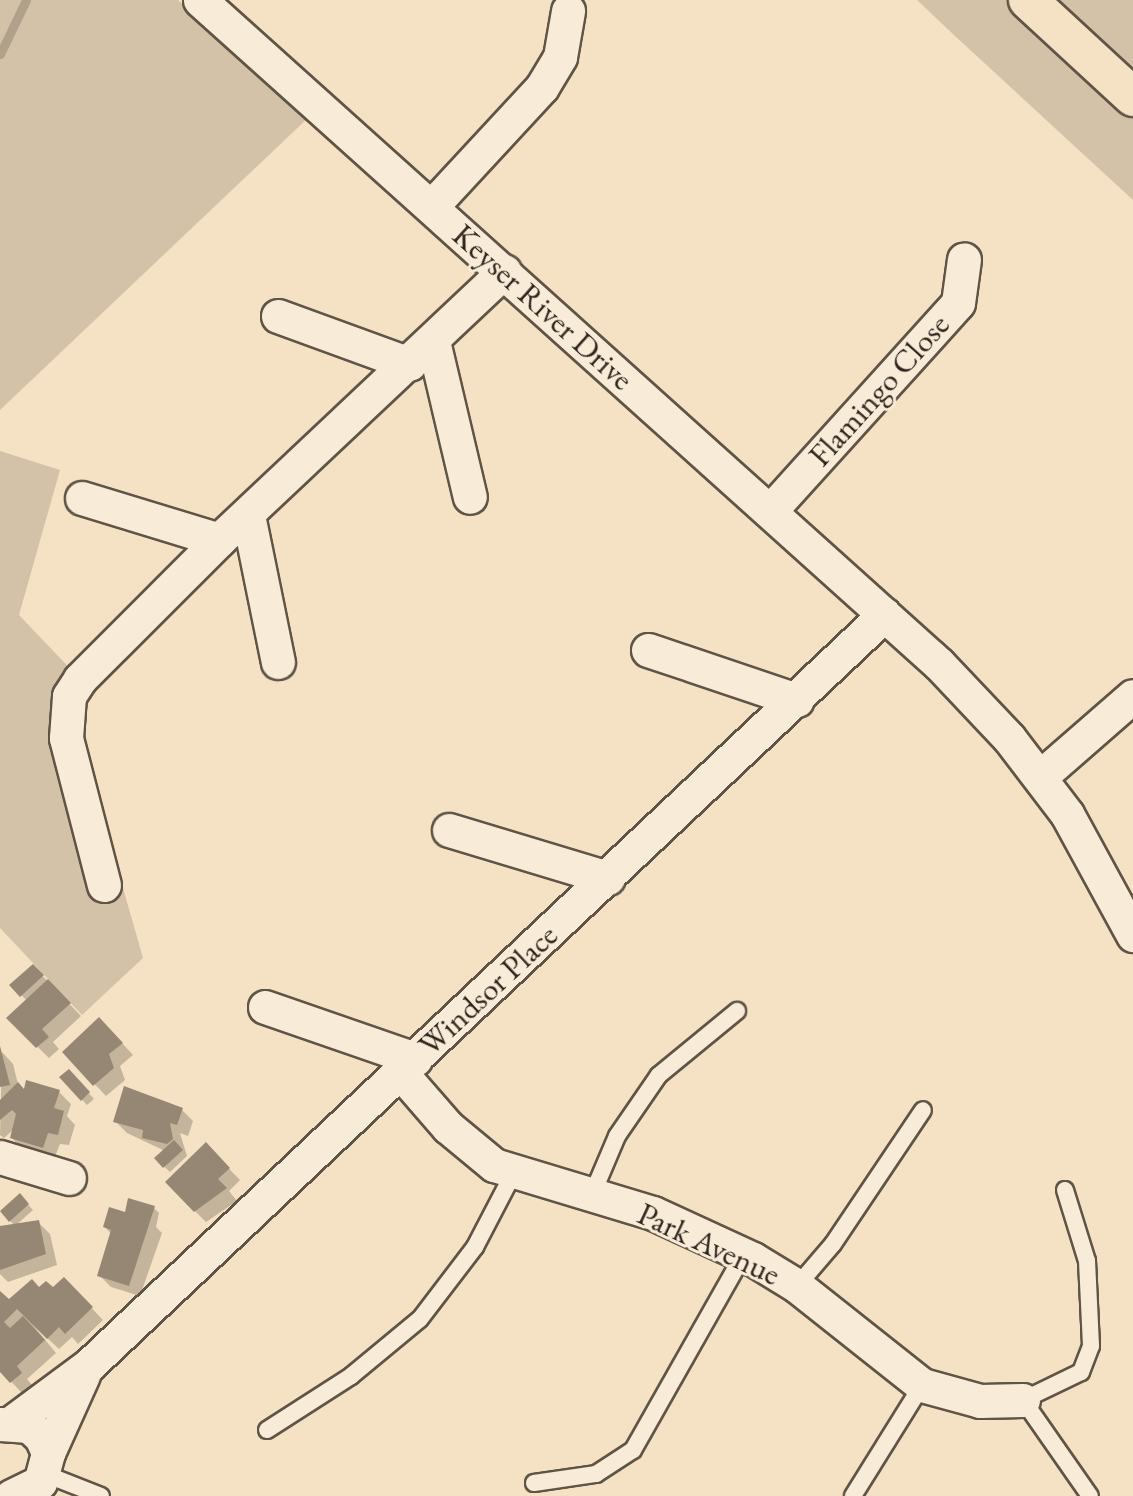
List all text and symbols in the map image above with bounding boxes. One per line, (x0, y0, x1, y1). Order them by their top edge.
street label: Keyser River Drive (445, 216, 641, 398)
street label: Flamingo Close (801, 306, 957, 474)
street label: Windsor Place (411, 916, 565, 1064)
street label: Park Avenue (632, 1194, 786, 1294)

